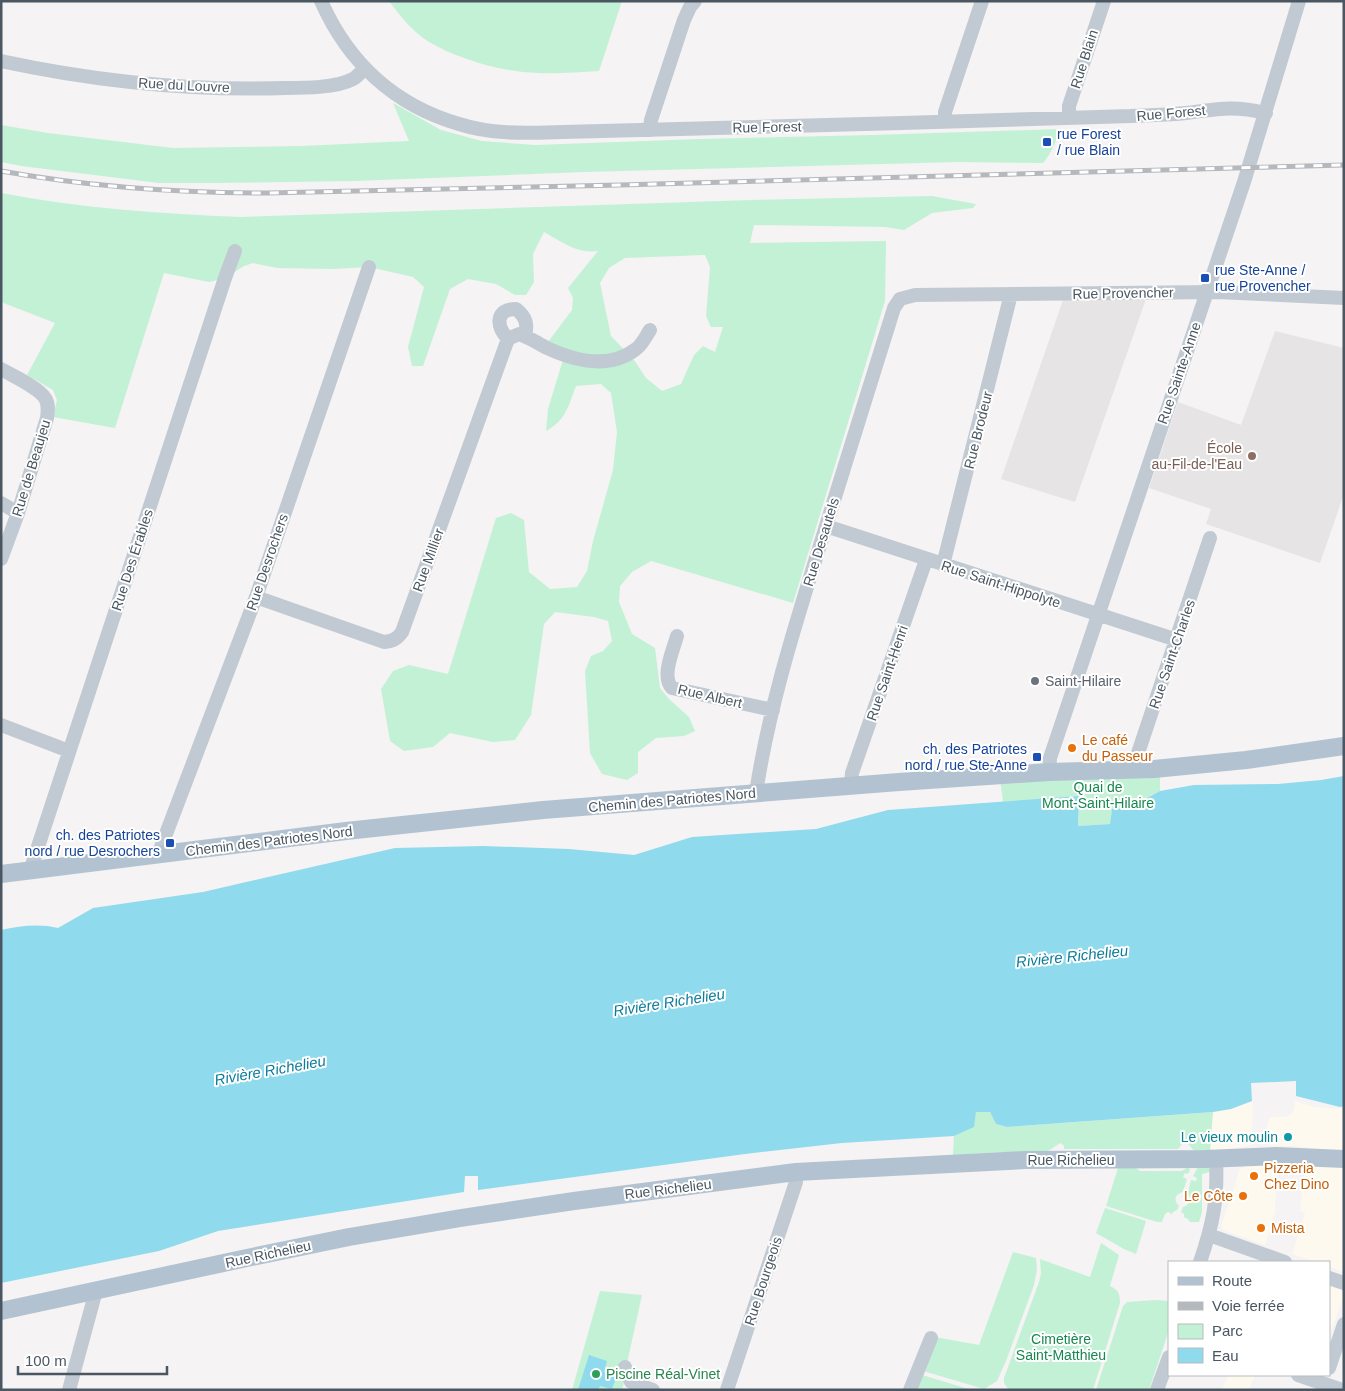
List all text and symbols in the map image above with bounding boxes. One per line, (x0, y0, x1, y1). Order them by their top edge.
street label: Rue Blain (1067, 28, 1101, 90)
street label: Rue du Louvre (138, 75, 230, 95)
street label: Rue Forest (1136, 102, 1206, 124)
street label: Rue Forest (732, 118, 802, 136)
place label: rue Forest / rue Blain (1057, 126, 1121, 158)
marker: rue Forest / rue Blain (1041, 136, 1053, 148)
place label: rue Ste-Anne / rue Provencher (1215, 262, 1311, 294)
marker: rue Ste-Anne / rue Provencher (1199, 272, 1211, 284)
street label: Rue Provencher (1072, 284, 1174, 302)
street label: Rue Sainte-Anne (1154, 320, 1204, 426)
street label: Rue Brodeur (961, 389, 995, 470)
street label: Rue de Beaujeu (9, 418, 53, 518)
place label: École au-Fil-de-l'Eau (1151, 440, 1242, 472)
marker: École au-Fil-de-l'Eau (1246, 450, 1258, 462)
street label: Rue Desautels (800, 496, 842, 588)
street label: Rue Des Érables (108, 507, 156, 613)
street label: Rue Desrochers (243, 512, 291, 612)
street label: Rue Millier (409, 526, 447, 594)
street label: Rue Saint-Hippolyte (939, 557, 1063, 611)
street label: Rue Saint-Charles (1146, 597, 1198, 711)
street label: Rue Saint-Henri (863, 623, 911, 723)
place label: Saint-Hilaire (1045, 673, 1121, 689)
marker: Saint-Hilaire (1029, 675, 1041, 687)
street label: Rue Albert (676, 681, 744, 711)
place label: Le café du Passeur (1082, 732, 1153, 764)
place label: ch. des Patriotes nord / rue Ste-Anne (905, 741, 1027, 773)
marker: Le café du Passeur (1066, 742, 1078, 754)
marker: ch. des Patriotes nord / rue Ste-Anne (1031, 751, 1043, 763)
park label: Quai de Mont-Saint-Hilaire (1042, 779, 1154, 811)
street label: Chemin des Patriotes Nord (588, 785, 756, 815)
street label: Chemin des Patriotes Nord (185, 823, 353, 859)
place label: ch. des Patriotes nord / rue Desrochers (25, 827, 160, 859)
marker: ch. des Patriotes nord / rue Desrochers (164, 837, 176, 849)
water label: Rivière Richelieu (1015, 942, 1130, 970)
water label: Rivière Richelieu (612, 985, 727, 1019)
water label: Rivière Richelieu (213, 1052, 328, 1088)
place label: Le vieux moulin (1181, 1129, 1278, 1145)
marker: Le vieux moulin (1282, 1131, 1294, 1143)
street label: Rue Richelieu (1027, 1152, 1115, 1168)
place label: Pizzeria Chez Dino (1264, 1160, 1330, 1192)
marker: Pizzeria Chez Dino (1248, 1170, 1260, 1182)
street label: Rue Richelieu (624, 1176, 712, 1202)
place label: Le Côte (1184, 1188, 1233, 1204)
marker: Le Côte (1237, 1190, 1249, 1202)
place label: Mista (1271, 1220, 1305, 1236)
marker: Mista (1255, 1222, 1267, 1234)
street label: Rue Bourgeois (741, 1234, 785, 1328)
street label: Rue Richelieu (224, 1237, 312, 1271)
legend (1168, 1261, 1330, 1376)
text: Route (1212, 1272, 1252, 1289)
text: Voie ferrée (1212, 1297, 1285, 1314)
text: Parc (1212, 1322, 1243, 1339)
park label: Cimetière Saint-Matthieu (1016, 1331, 1106, 1363)
scale bar (18, 1344, 166, 1376)
text: Eau (1212, 1347, 1239, 1364)
text: 100 m (25, 1352, 67, 1369)
place label: Piscine Réal-Vinet (606, 1366, 720, 1382)
marker: Piscine Réal-Vinet (590, 1368, 602, 1380)

